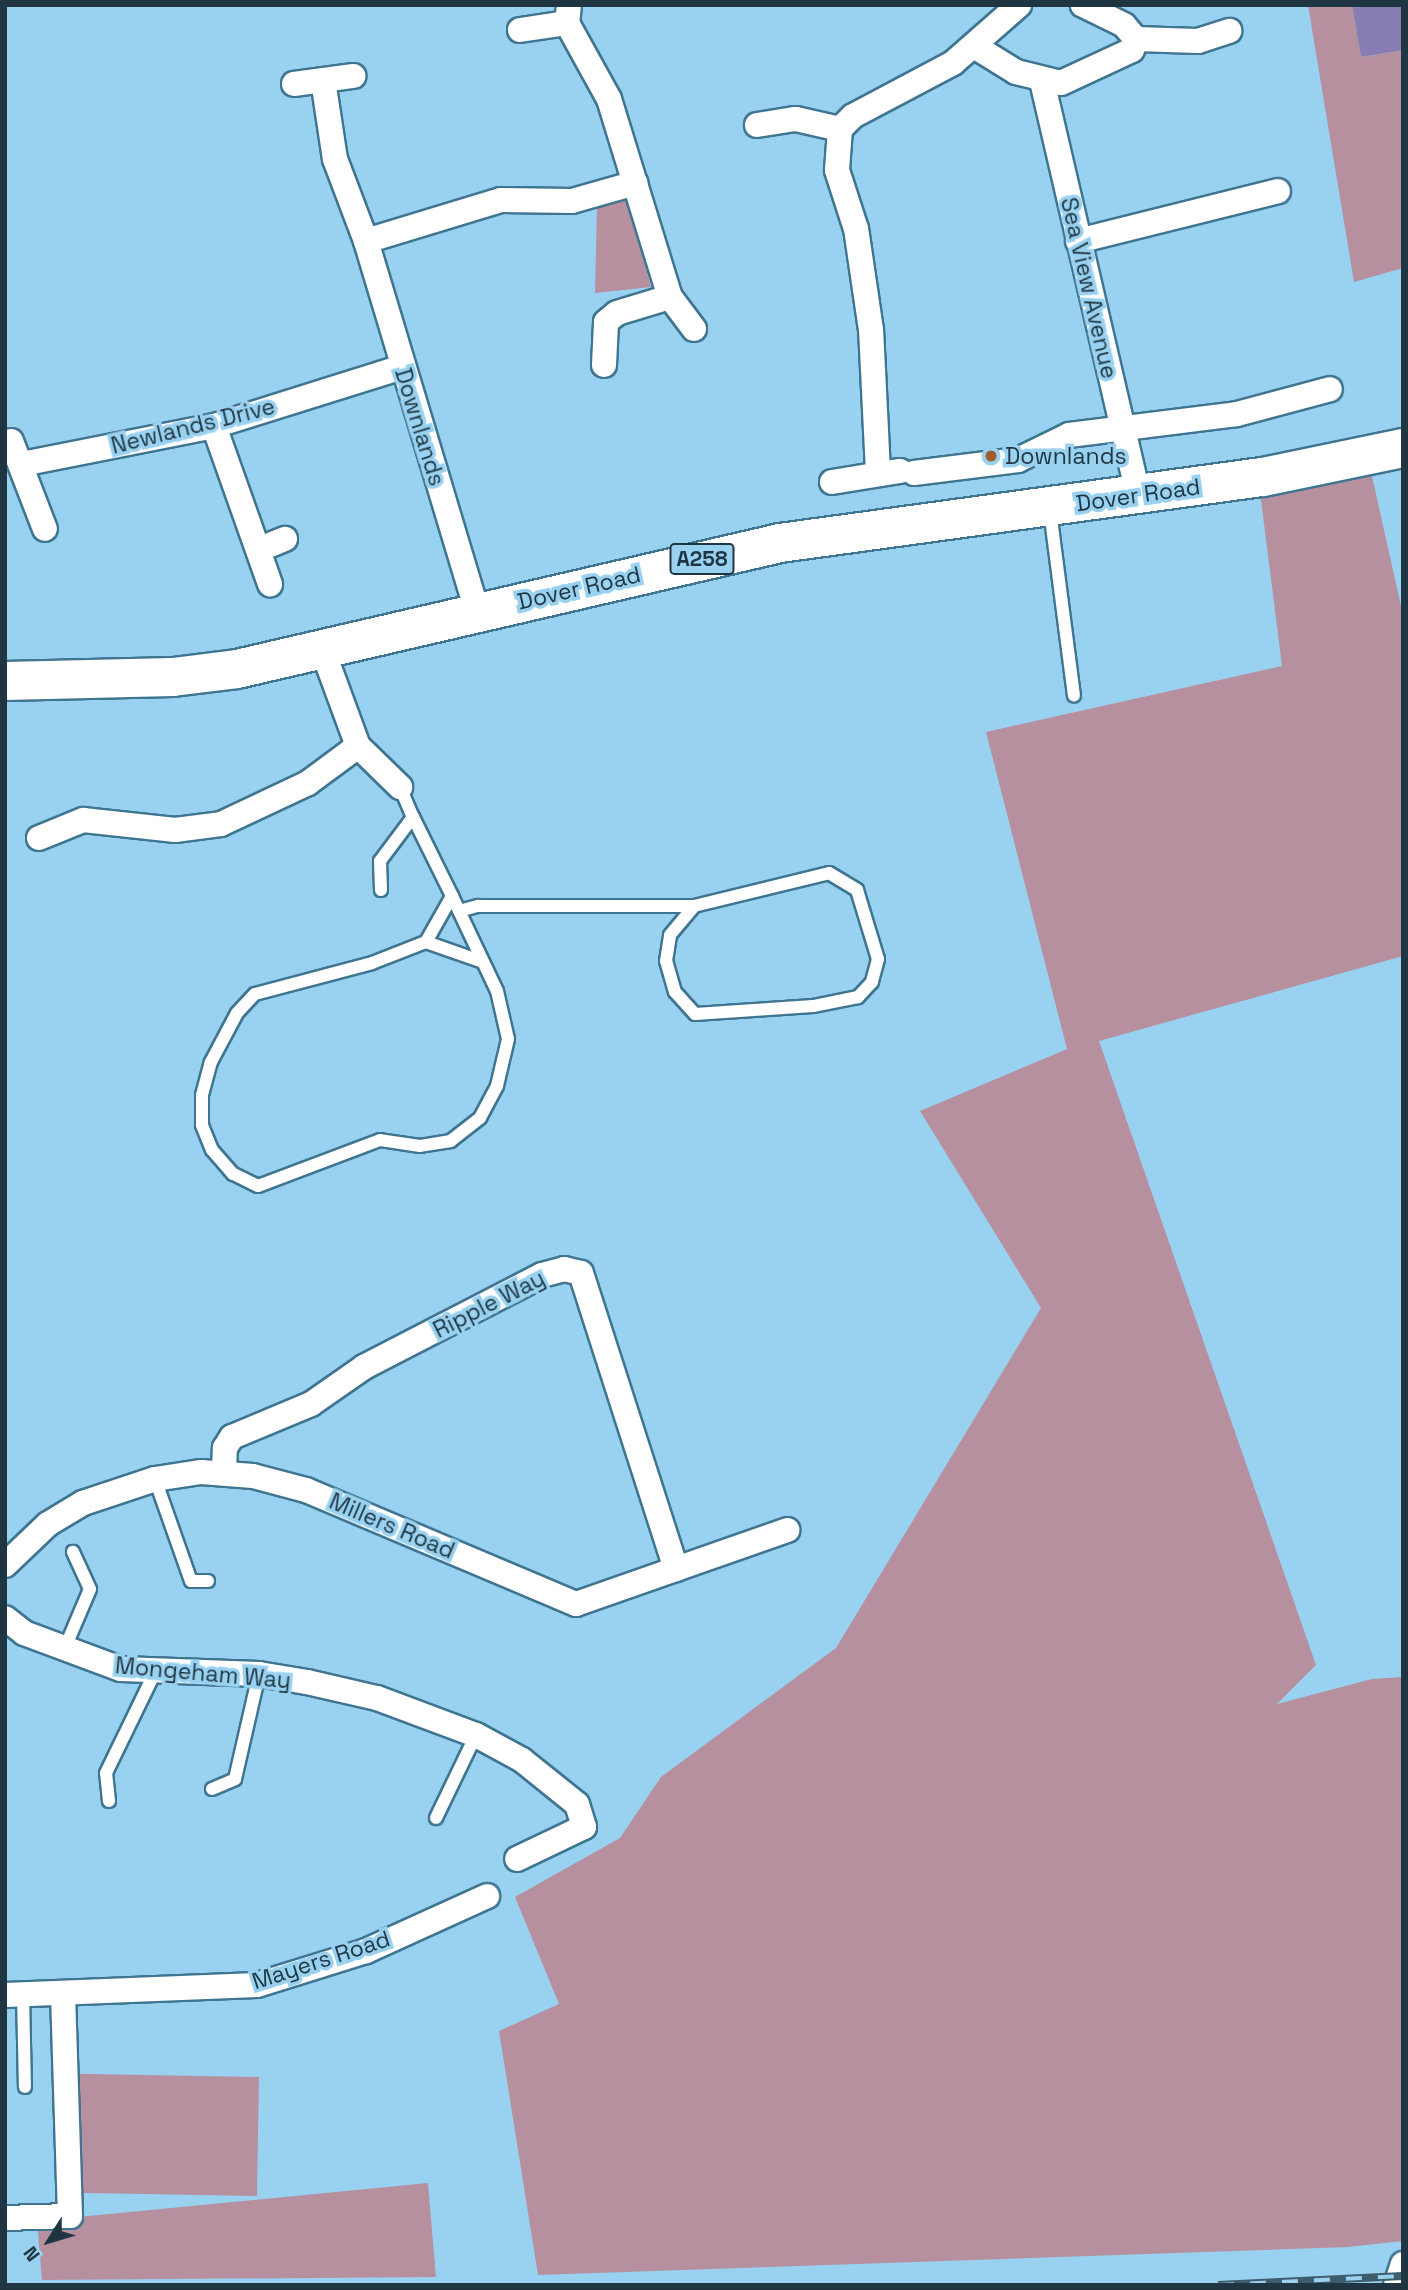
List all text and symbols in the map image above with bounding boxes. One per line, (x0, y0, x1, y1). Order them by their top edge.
street label: Sea View Avenue (1055, 194, 1123, 382)
street label: Downlands (389, 365, 451, 489)
street label: Newlands Drive (108, 392, 278, 460)
place label: Downlands (1005, 442, 1127, 470)
marker: Downlands (983, 448, 999, 464)
street label: Dover Road (1074, 473, 1202, 517)
road number: A258 (669, 542, 735, 576)
street label: Dover Road (515, 560, 643, 616)
street label: Ripple Way (428, 1264, 550, 1344)
street label: Millers Road (325, 1487, 459, 1565)
street label: Mongeham Way (114, 1652, 292, 1694)
street label: Mayers Road (249, 1925, 393, 1995)
north arrow (14, 2206, 84, 2276)
text: N (18, 2241, 46, 2267)

